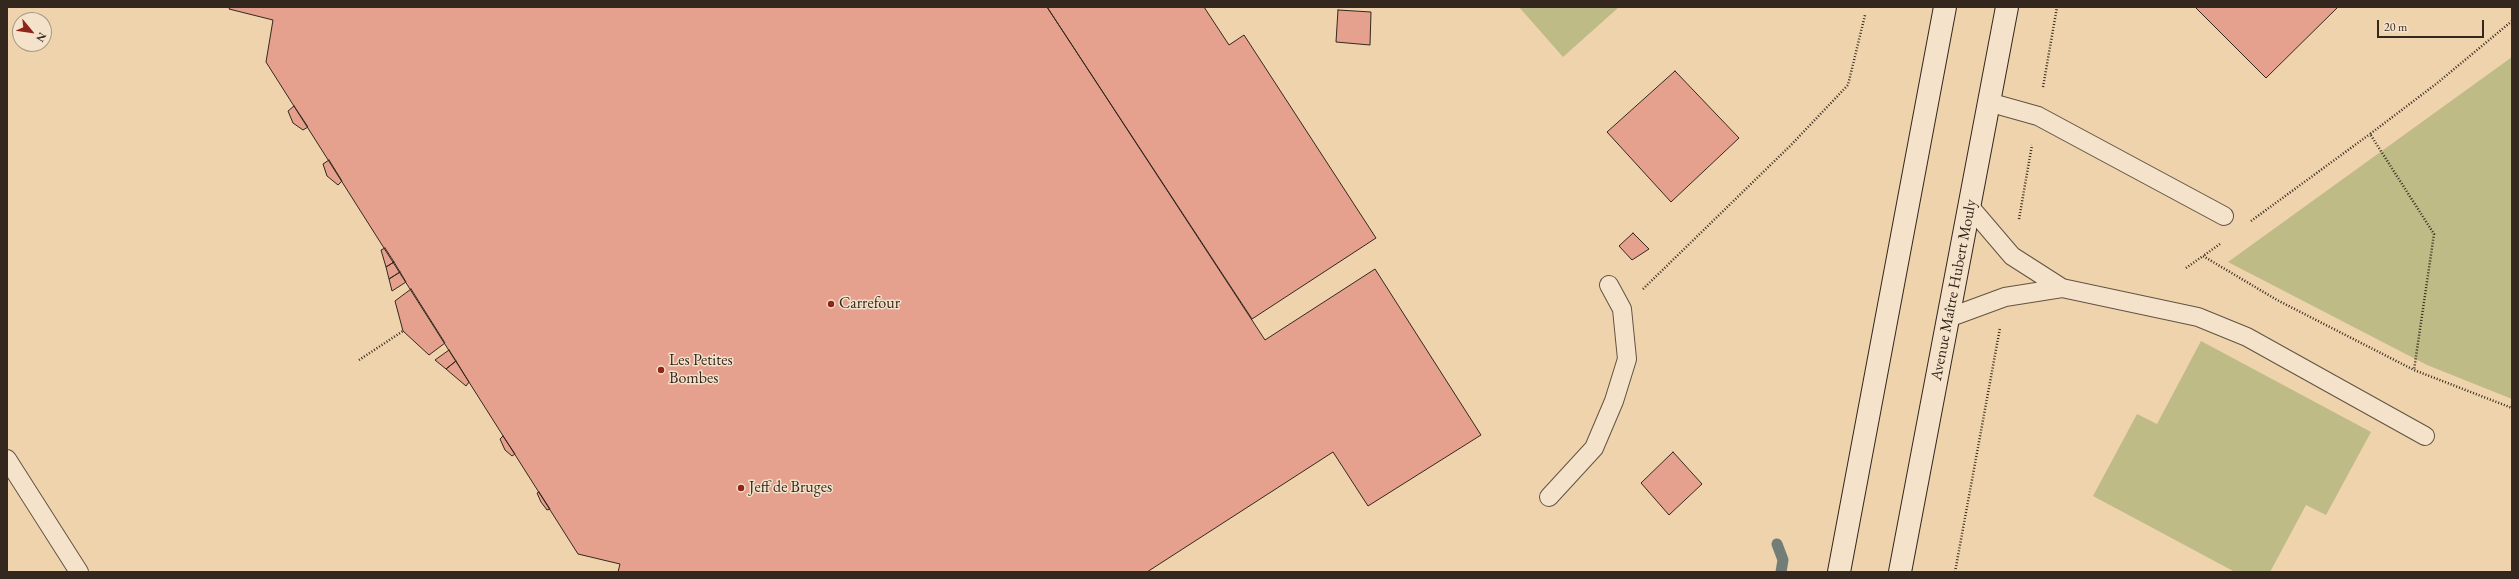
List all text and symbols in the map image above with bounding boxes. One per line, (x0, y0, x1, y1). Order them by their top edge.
north arrow (12, 12, 52, 52)
scale bar (2379, 12, 2486, 38)
text: 20 m (2384, 19, 2407, 35)
text: N (33, 30, 50, 45)
street label: Avenue Maître Hubert Mouly (1927, 198, 1981, 382)
place label: Carrefour (839, 294, 900, 314)
marker: Carrefour (826, 299, 836, 309)
place label: Les Petites Bombes (669, 351, 733, 389)
marker: Les Petites Bombes (656, 365, 666, 375)
place label: Jeff de Bruges (749, 478, 832, 498)
marker: Jeff de Bruges (736, 483, 746, 493)

